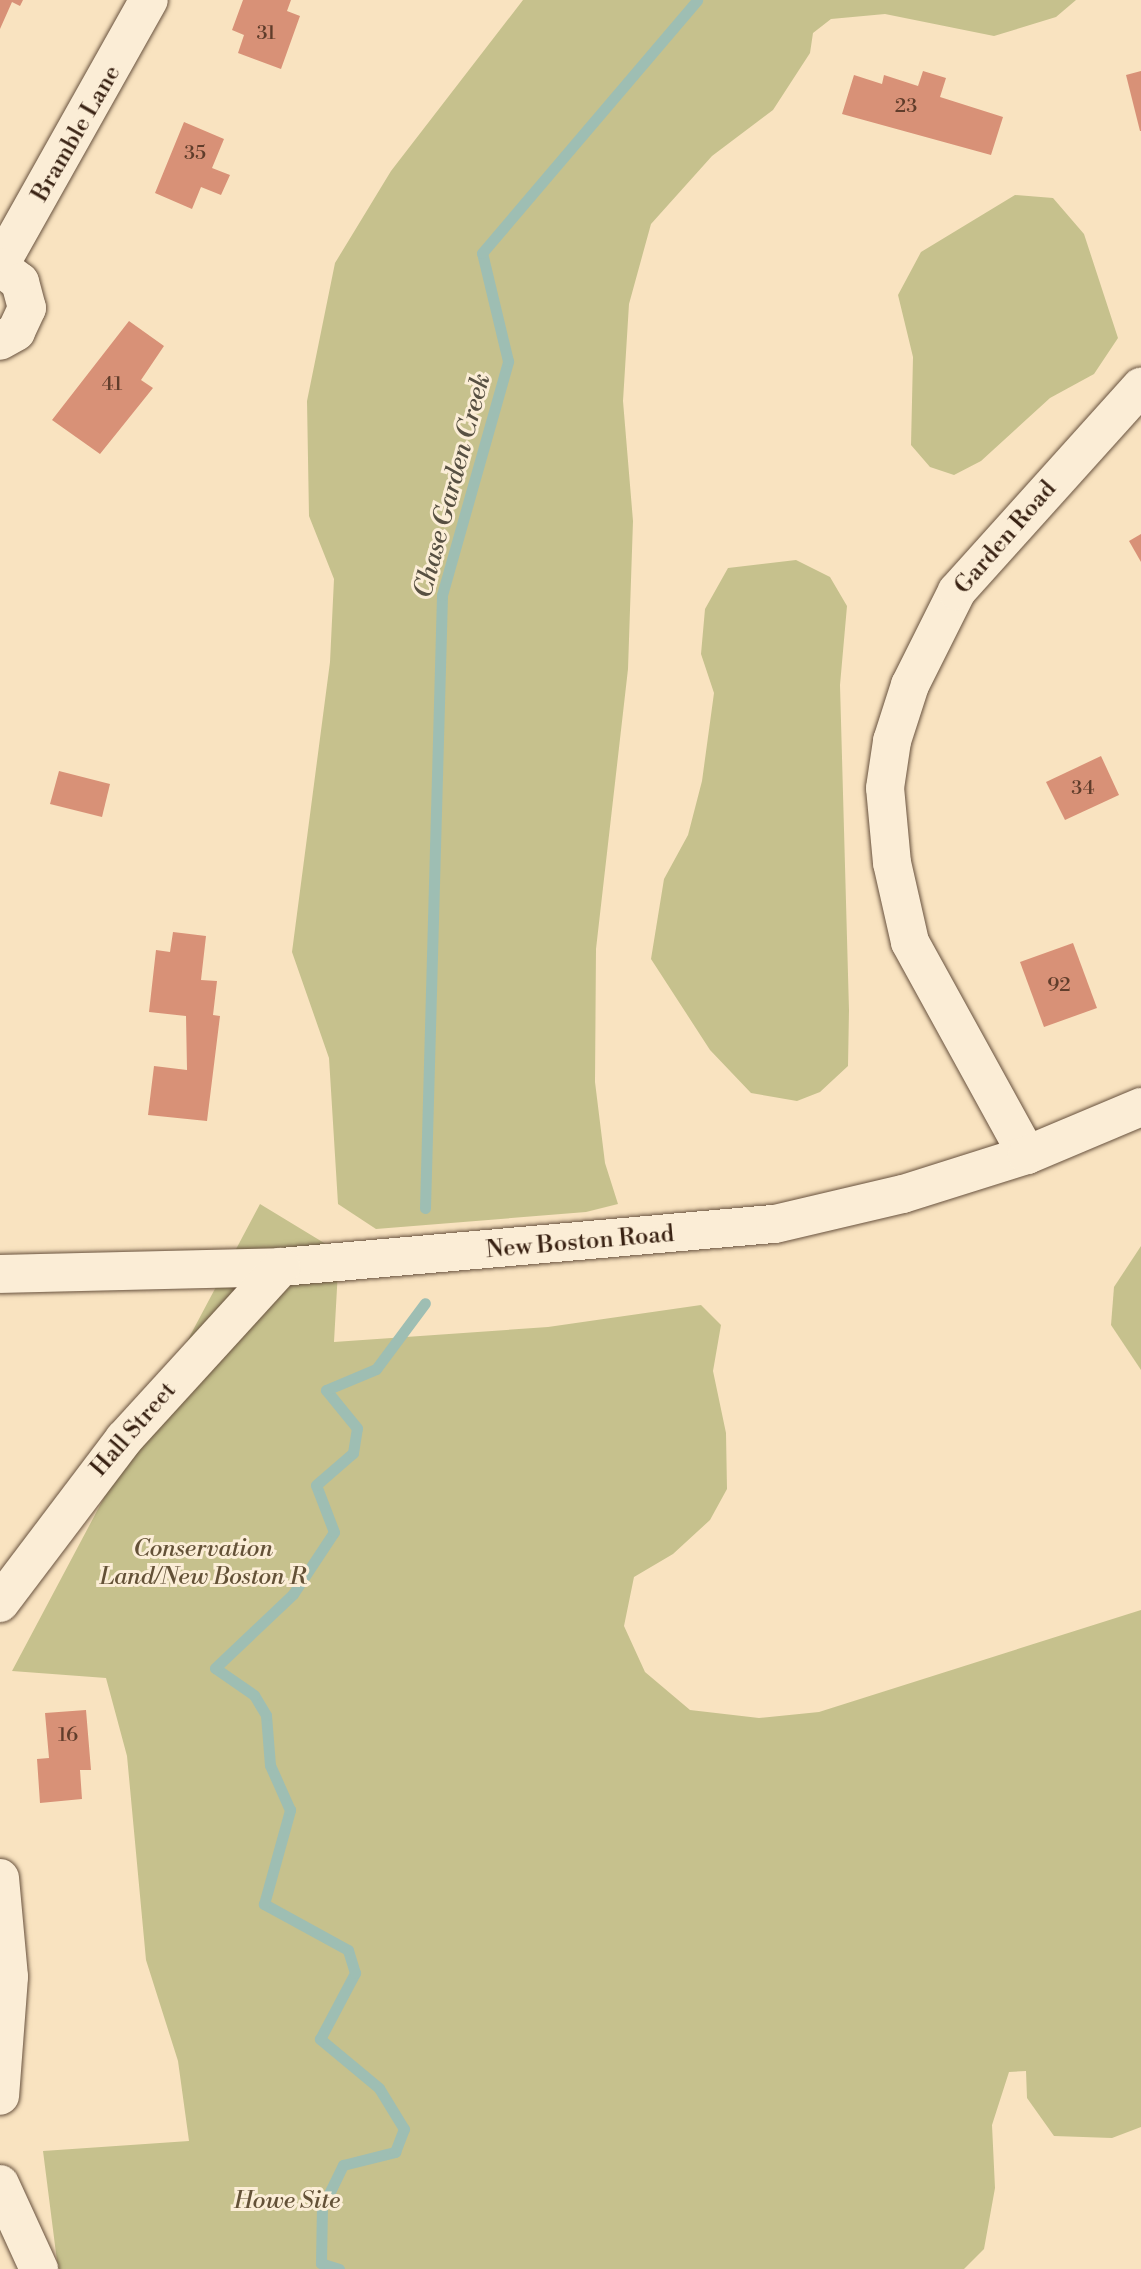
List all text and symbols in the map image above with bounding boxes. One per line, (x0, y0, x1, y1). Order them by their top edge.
house number: 31 (256, 21, 276, 45)
street label: Bramble Lane (26, 61, 128, 207)
house number: 23 (895, 94, 917, 118)
house number: 35 (184, 141, 206, 165)
water label: Chase Garden Creek (408, 370, 498, 602)
house number: 41 (102, 372, 122, 396)
street label: Garden Road (949, 475, 1063, 601)
house number: 34 (1071, 776, 1095, 800)
house number: 92 (1047, 973, 1071, 997)
street label: New Boston Road (485, 1220, 675, 1266)
street label: Hall Street (85, 1377, 183, 1483)
park label: Conservation Land/New Boston R (100, 1536, 306, 1592)
house number: 16 (58, 1723, 78, 1747)
park label: Howe Site (234, 2188, 340, 2216)

